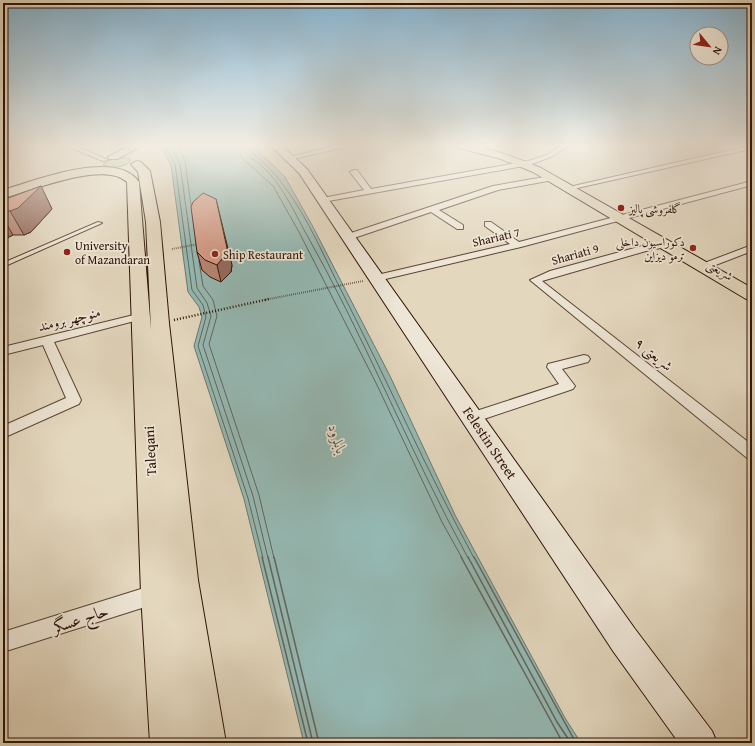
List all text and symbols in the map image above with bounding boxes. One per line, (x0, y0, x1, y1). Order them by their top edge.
north arrow (689, 26, 729, 66)
text: N (709, 44, 727, 59)
place label: گلفروشی پالیز (627, 200, 681, 218)
marker: گلفروشی پالیز (616, 203, 626, 213)
street label: Shariati 7 (471, 223, 522, 251)
place label: دکوراسیون داخلی ترمو دیزاین (616, 233, 685, 264)
place label: University of Mazandaran (75, 237, 150, 268)
street label: Shariati 9 (549, 239, 601, 269)
marker: دکوراسیون داخلی ترمو دیزاین (688, 243, 698, 253)
place label: Ship Restaurant (223, 246, 304, 263)
marker: University of Mazandaran (62, 247, 72, 257)
marker: Ship Restaurant (210, 249, 220, 259)
street label: شریعتی (703, 256, 736, 285)
street label: منوچهر برومند (36, 302, 102, 336)
street label: شریعتی ۹ (631, 333, 677, 376)
street label: Felestin Street (458, 403, 522, 484)
water label: بابلرود (324, 422, 352, 457)
street label: Taleqani (139, 425, 161, 477)
street label: حاج عسگر (47, 597, 112, 642)

